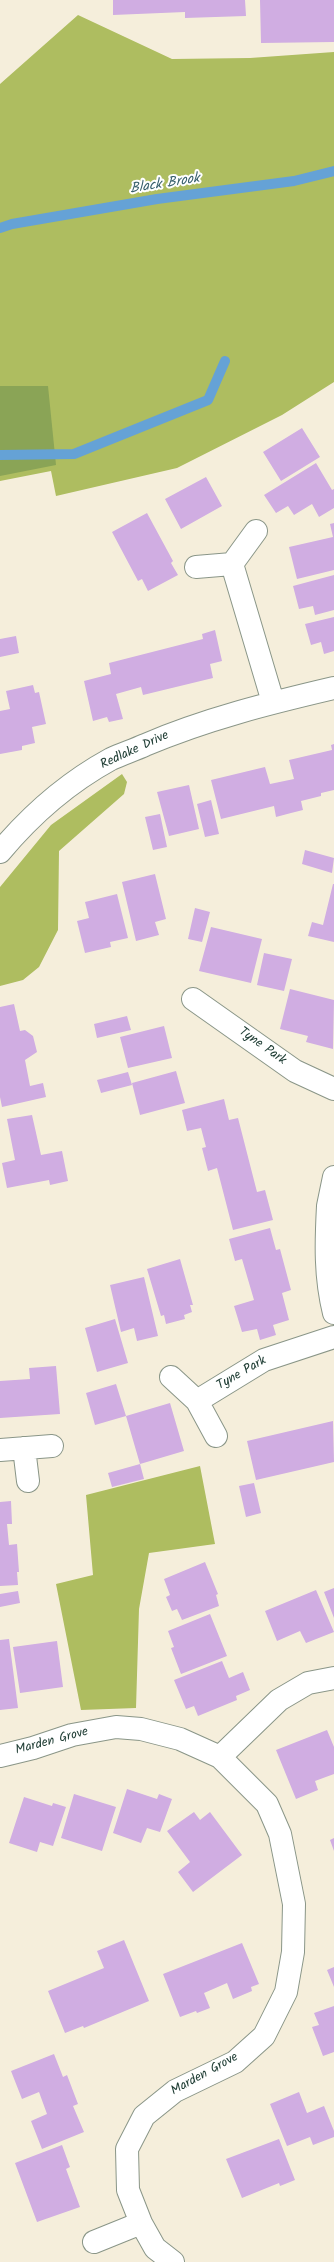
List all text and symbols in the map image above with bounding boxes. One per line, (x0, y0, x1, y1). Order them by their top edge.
water label: Black Brook (129, 171, 201, 199)
street label: Redlake Drive (98, 728, 172, 774)
street label: Tyne Park (235, 1025, 289, 1069)
street label: Tyne Park (214, 1354, 270, 1394)
street label: Marden Grove (14, 1725, 90, 1759)
street label: Marden Grove (169, 2050, 241, 2100)

